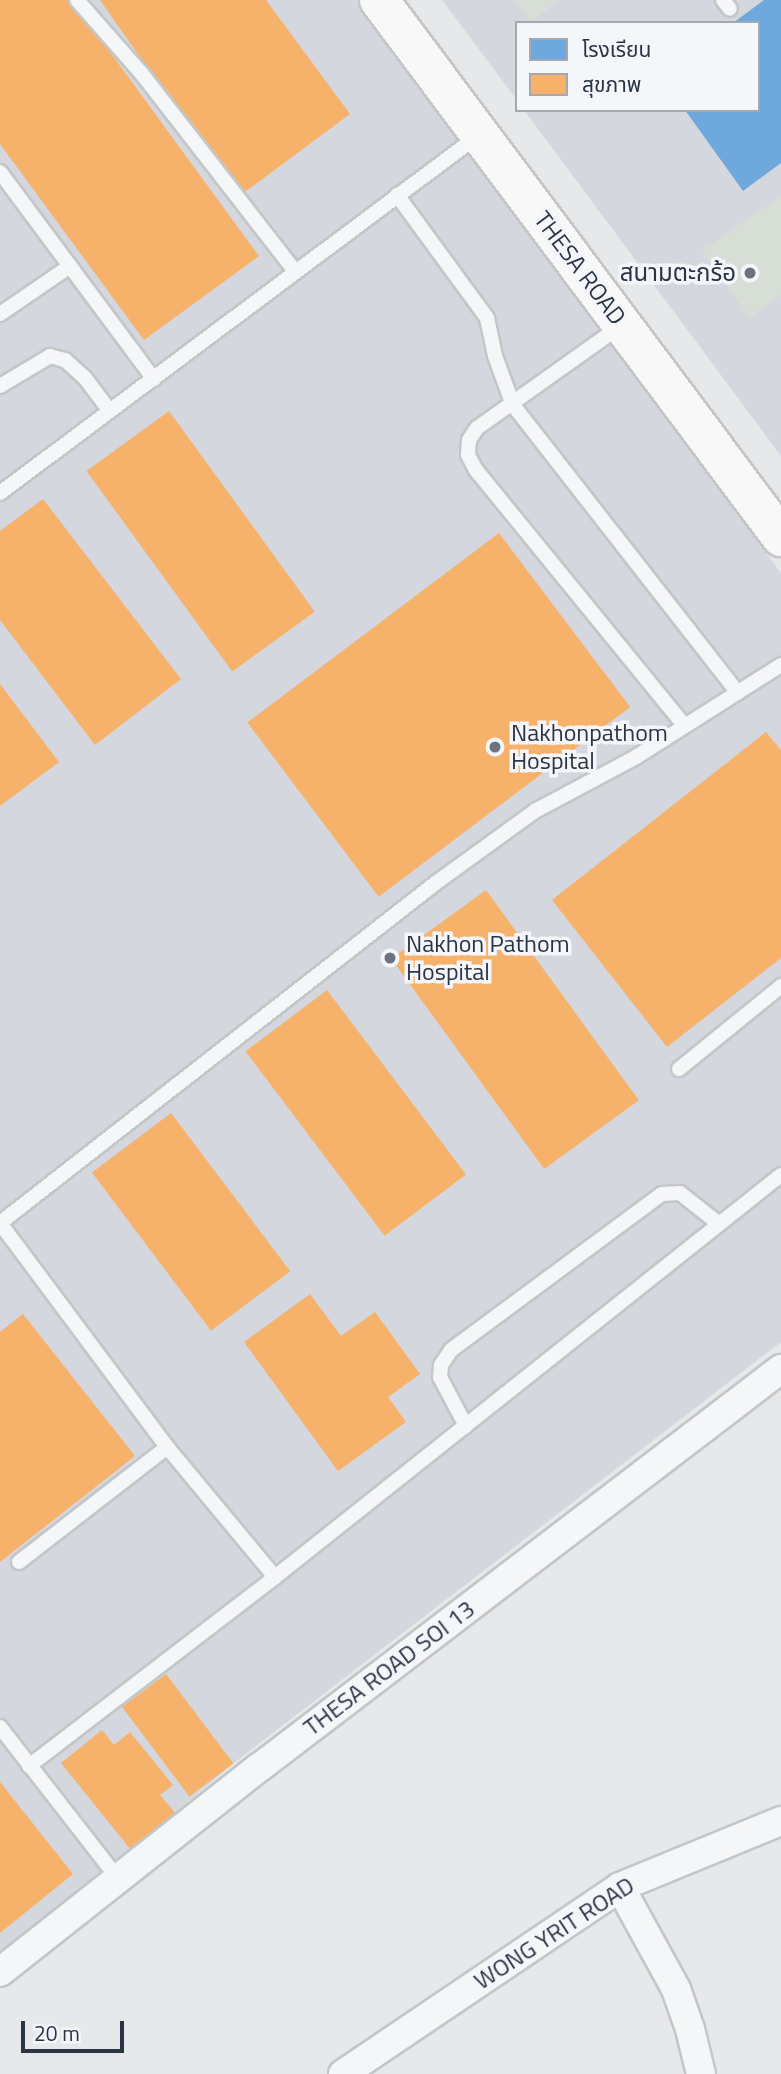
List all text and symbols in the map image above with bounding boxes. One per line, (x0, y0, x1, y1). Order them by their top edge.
legend (515, 21, 760, 112)
text: โรงเรียน (582, 33, 651, 65)
text: สุขภาพ (582, 68, 641, 100)
street label: THESA ROAD (528, 206, 632, 330)
place label: สนามตะกร้อ (620, 259, 736, 287)
marker: สนามตะกร้อ (742, 265, 758, 281)
place label: Nakhonpathom Hospital (511, 719, 668, 775)
marker: Nakhonpathom Hospital (485, 737, 505, 757)
place label: Nakhon Pathom Hospital (406, 930, 570, 986)
marker: Nakhon Pathom Hospital (380, 948, 400, 968)
street label: THESA ROAD SOI 13 (298, 1594, 480, 1742)
street label: WONG YRIT ROAD (469, 1871, 639, 1995)
scale bar (24, 2008, 128, 2052)
text: 20 m (34, 2017, 80, 2049)

